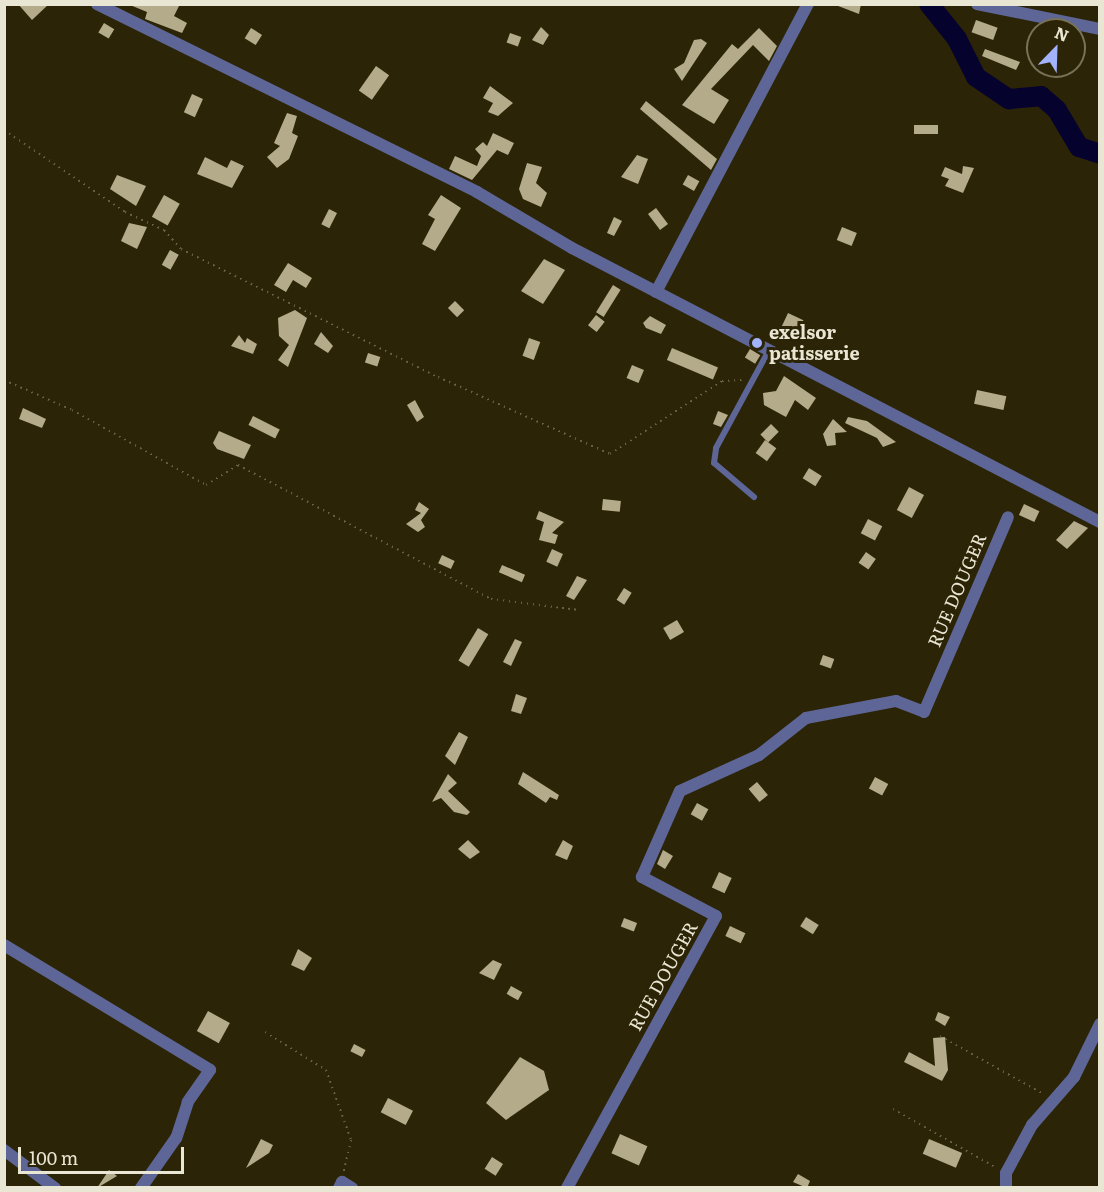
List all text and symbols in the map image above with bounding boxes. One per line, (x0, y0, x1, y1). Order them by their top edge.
north arrow (1026, 18, 1086, 78)
text: N (1051, 20, 1073, 47)
place label: exelsor patisserie (769, 322, 860, 364)
marker: exelsor patisserie (750, 336, 764, 350)
street label: RUE DOUGER (923, 530, 991, 650)
street label: RUE DOUGER (624, 918, 702, 1034)
scale bar (21, 1135, 188, 1173)
text: 100 m (29, 1144, 78, 1171)

